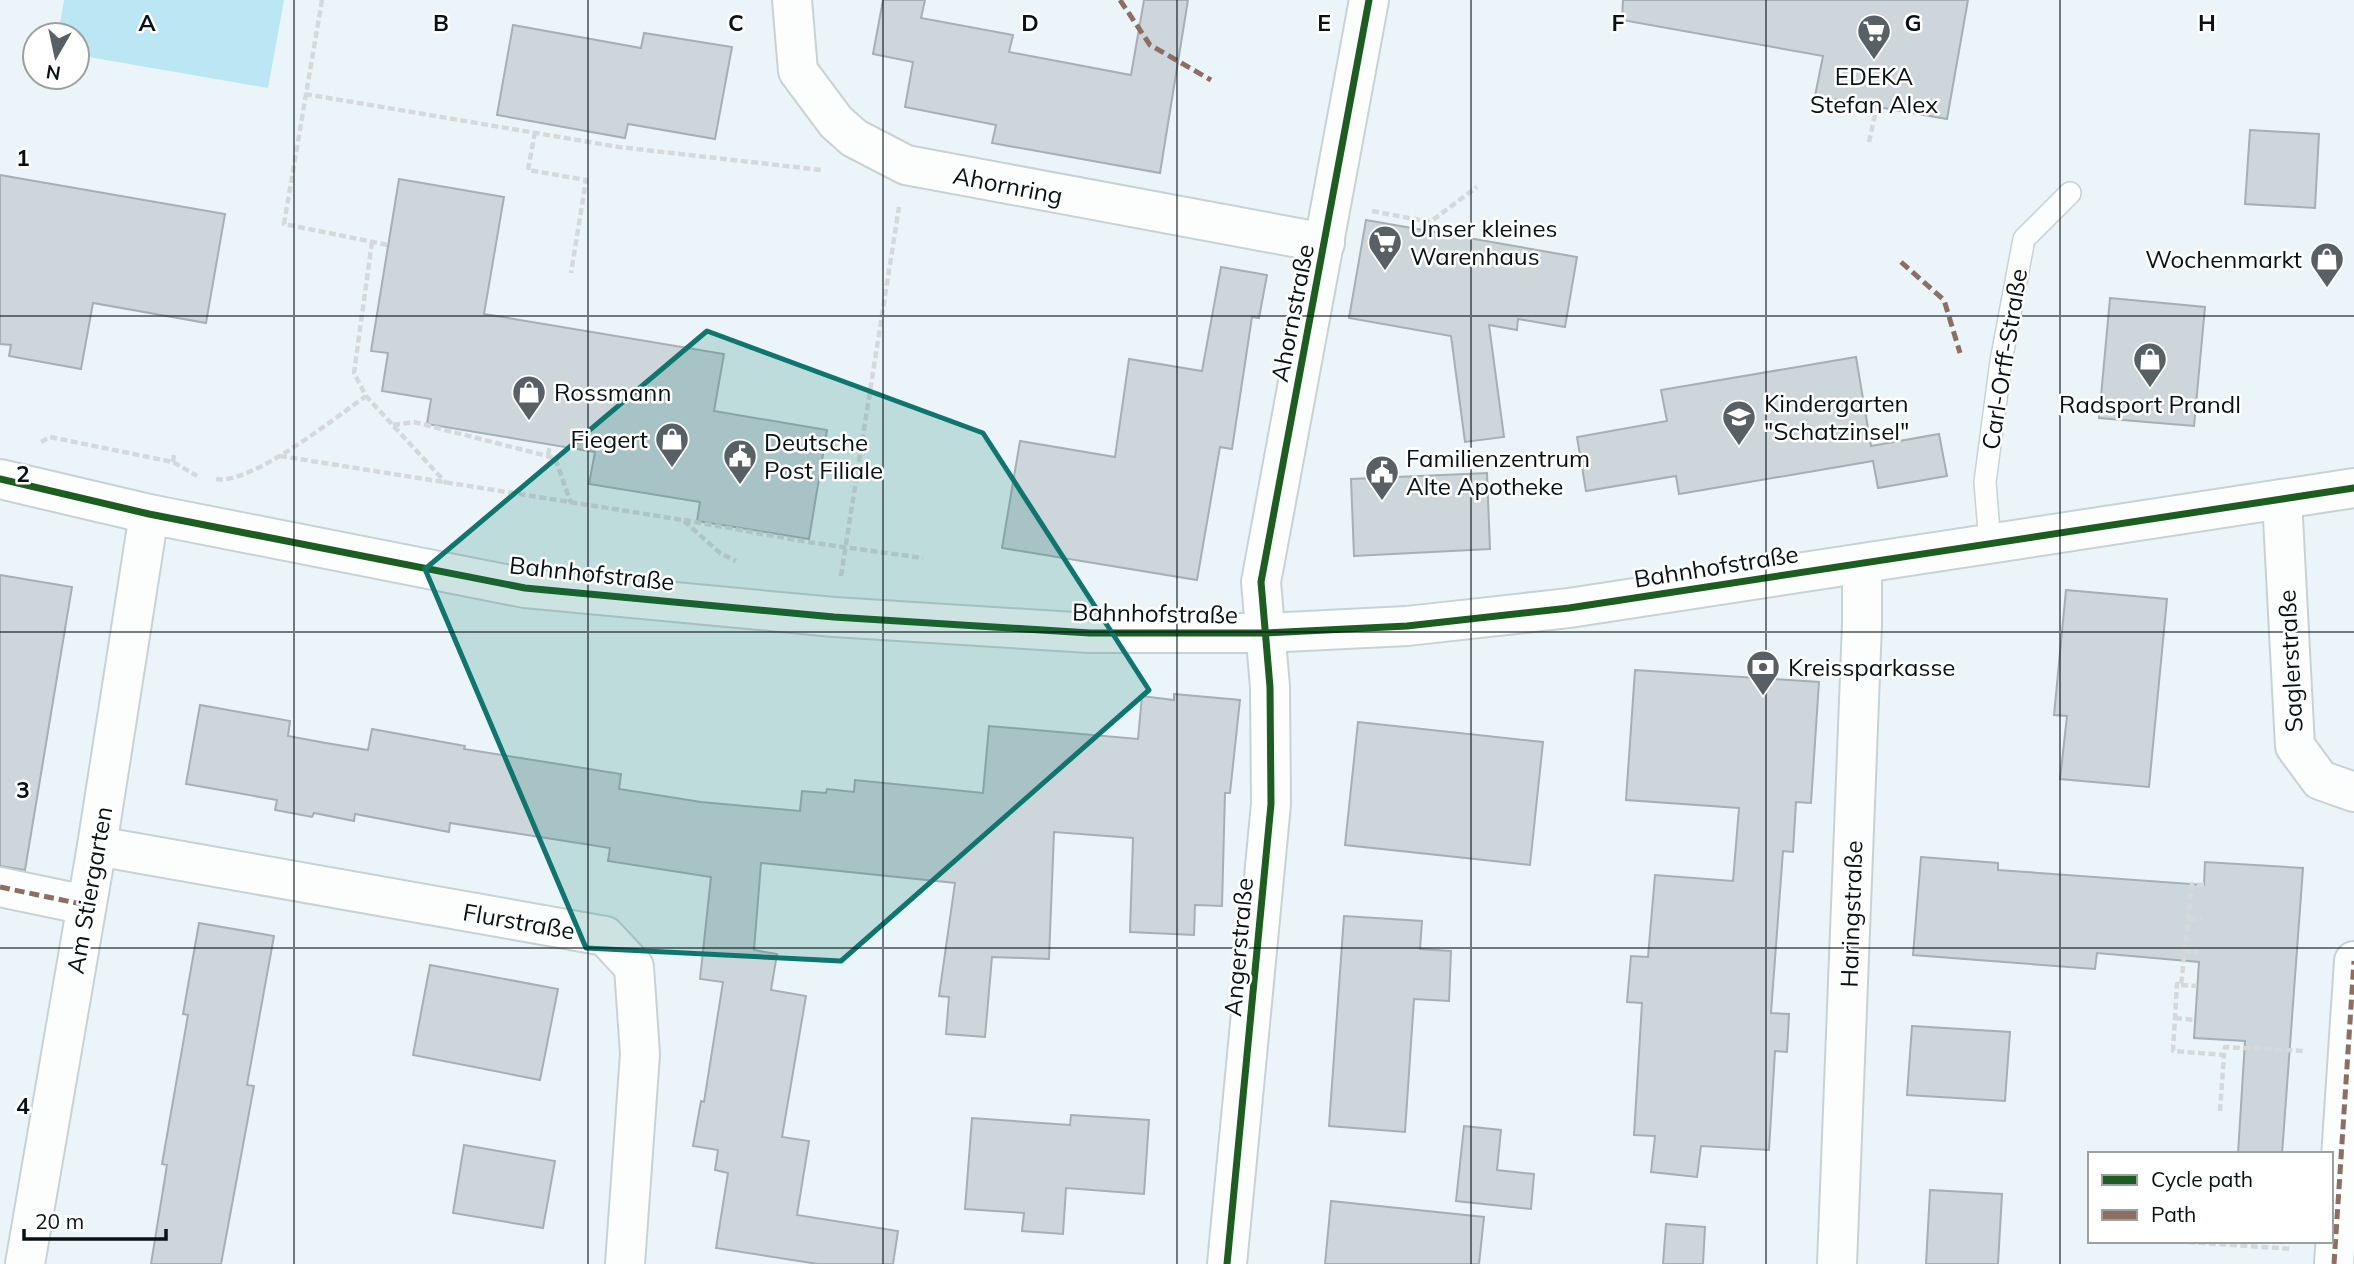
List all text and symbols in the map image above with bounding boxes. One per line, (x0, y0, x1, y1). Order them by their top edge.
text: A (138, 8, 156, 37)
text: B (433, 8, 449, 37)
text: C (728, 8, 744, 37)
text: D (1021, 8, 1039, 37)
text: E (1317, 8, 1331, 37)
text: F (1611, 8, 1625, 37)
text: G (1904, 8, 1922, 37)
text: H (2198, 8, 2216, 37)
supermarket icon: EDEKA Stefan Alex (1855, 12, 1893, 61)
north arrow (21, 21, 91, 91)
text: N (44, 60, 62, 86)
place label: EDEKA Stefan Alex (1810, 61, 1938, 119)
text: 1 (16, 143, 30, 172)
street label: Ahornring (951, 160, 1065, 210)
place label: Unser kleines Warenhaus (1410, 213, 1557, 271)
supermarket icon: Unser kleines Warenhaus (1366, 223, 1404, 272)
shop icon: Wochenmarkt (2308, 240, 2346, 289)
street label: Ahornstraße (1264, 242, 1320, 384)
place label: Wochenmarkt (2145, 244, 2302, 274)
street label: Carl-Orff-Straße (1975, 266, 2033, 452)
shop icon: Radsport Prandl (2131, 340, 2169, 389)
shop icon: Rossmann (510, 373, 548, 422)
place label: Rossmann (554, 377, 671, 407)
place label: Kindergarten "Schatzinsel" (1764, 388, 1909, 446)
place label: Radsport Prandl (2059, 389, 2241, 419)
school or university icon: Kindergarten "Schatzinsel" (1720, 398, 1758, 447)
shop icon: Fiegert (653, 420, 691, 469)
place label: Fiegert (570, 424, 648, 454)
place label: Deutsche Post Filiale (764, 427, 883, 485)
public building icon: Deutsche Post Filiale (721, 437, 759, 486)
place label: Familienzentrum Alte Apotheke (1406, 443, 1590, 501)
public building icon: Familienzentrum Alte Apotheke (1363, 453, 1401, 502)
text: 2 (16, 459, 30, 488)
street label: Bahnhofstraße (1632, 538, 1800, 594)
street label: Bahnhofstraße (508, 549, 676, 597)
street label: Saglerstraße (2271, 589, 2309, 733)
street label: Bahnhofstraße (1072, 597, 1238, 629)
bank icon: Kreissparkasse (1744, 648, 1782, 697)
place label: Kreissparkasse (1788, 652, 1955, 682)
text: 3 (16, 775, 30, 804)
street label: Am Stiergarten (60, 804, 118, 976)
street label: Haringstraße (1833, 840, 1869, 988)
street label: Angerstraße (1217, 876, 1259, 1018)
street label: Flurstraße (461, 896, 577, 946)
text: 4 (16, 1091, 30, 1120)
legend (2088, 1152, 2333, 1243)
text: Cycle path (2151, 1166, 2253, 1192)
scale bar (24, 1198, 166, 1242)
text: Path (2151, 1201, 2196, 1227)
text: 20 m (35, 1208, 84, 1234)

